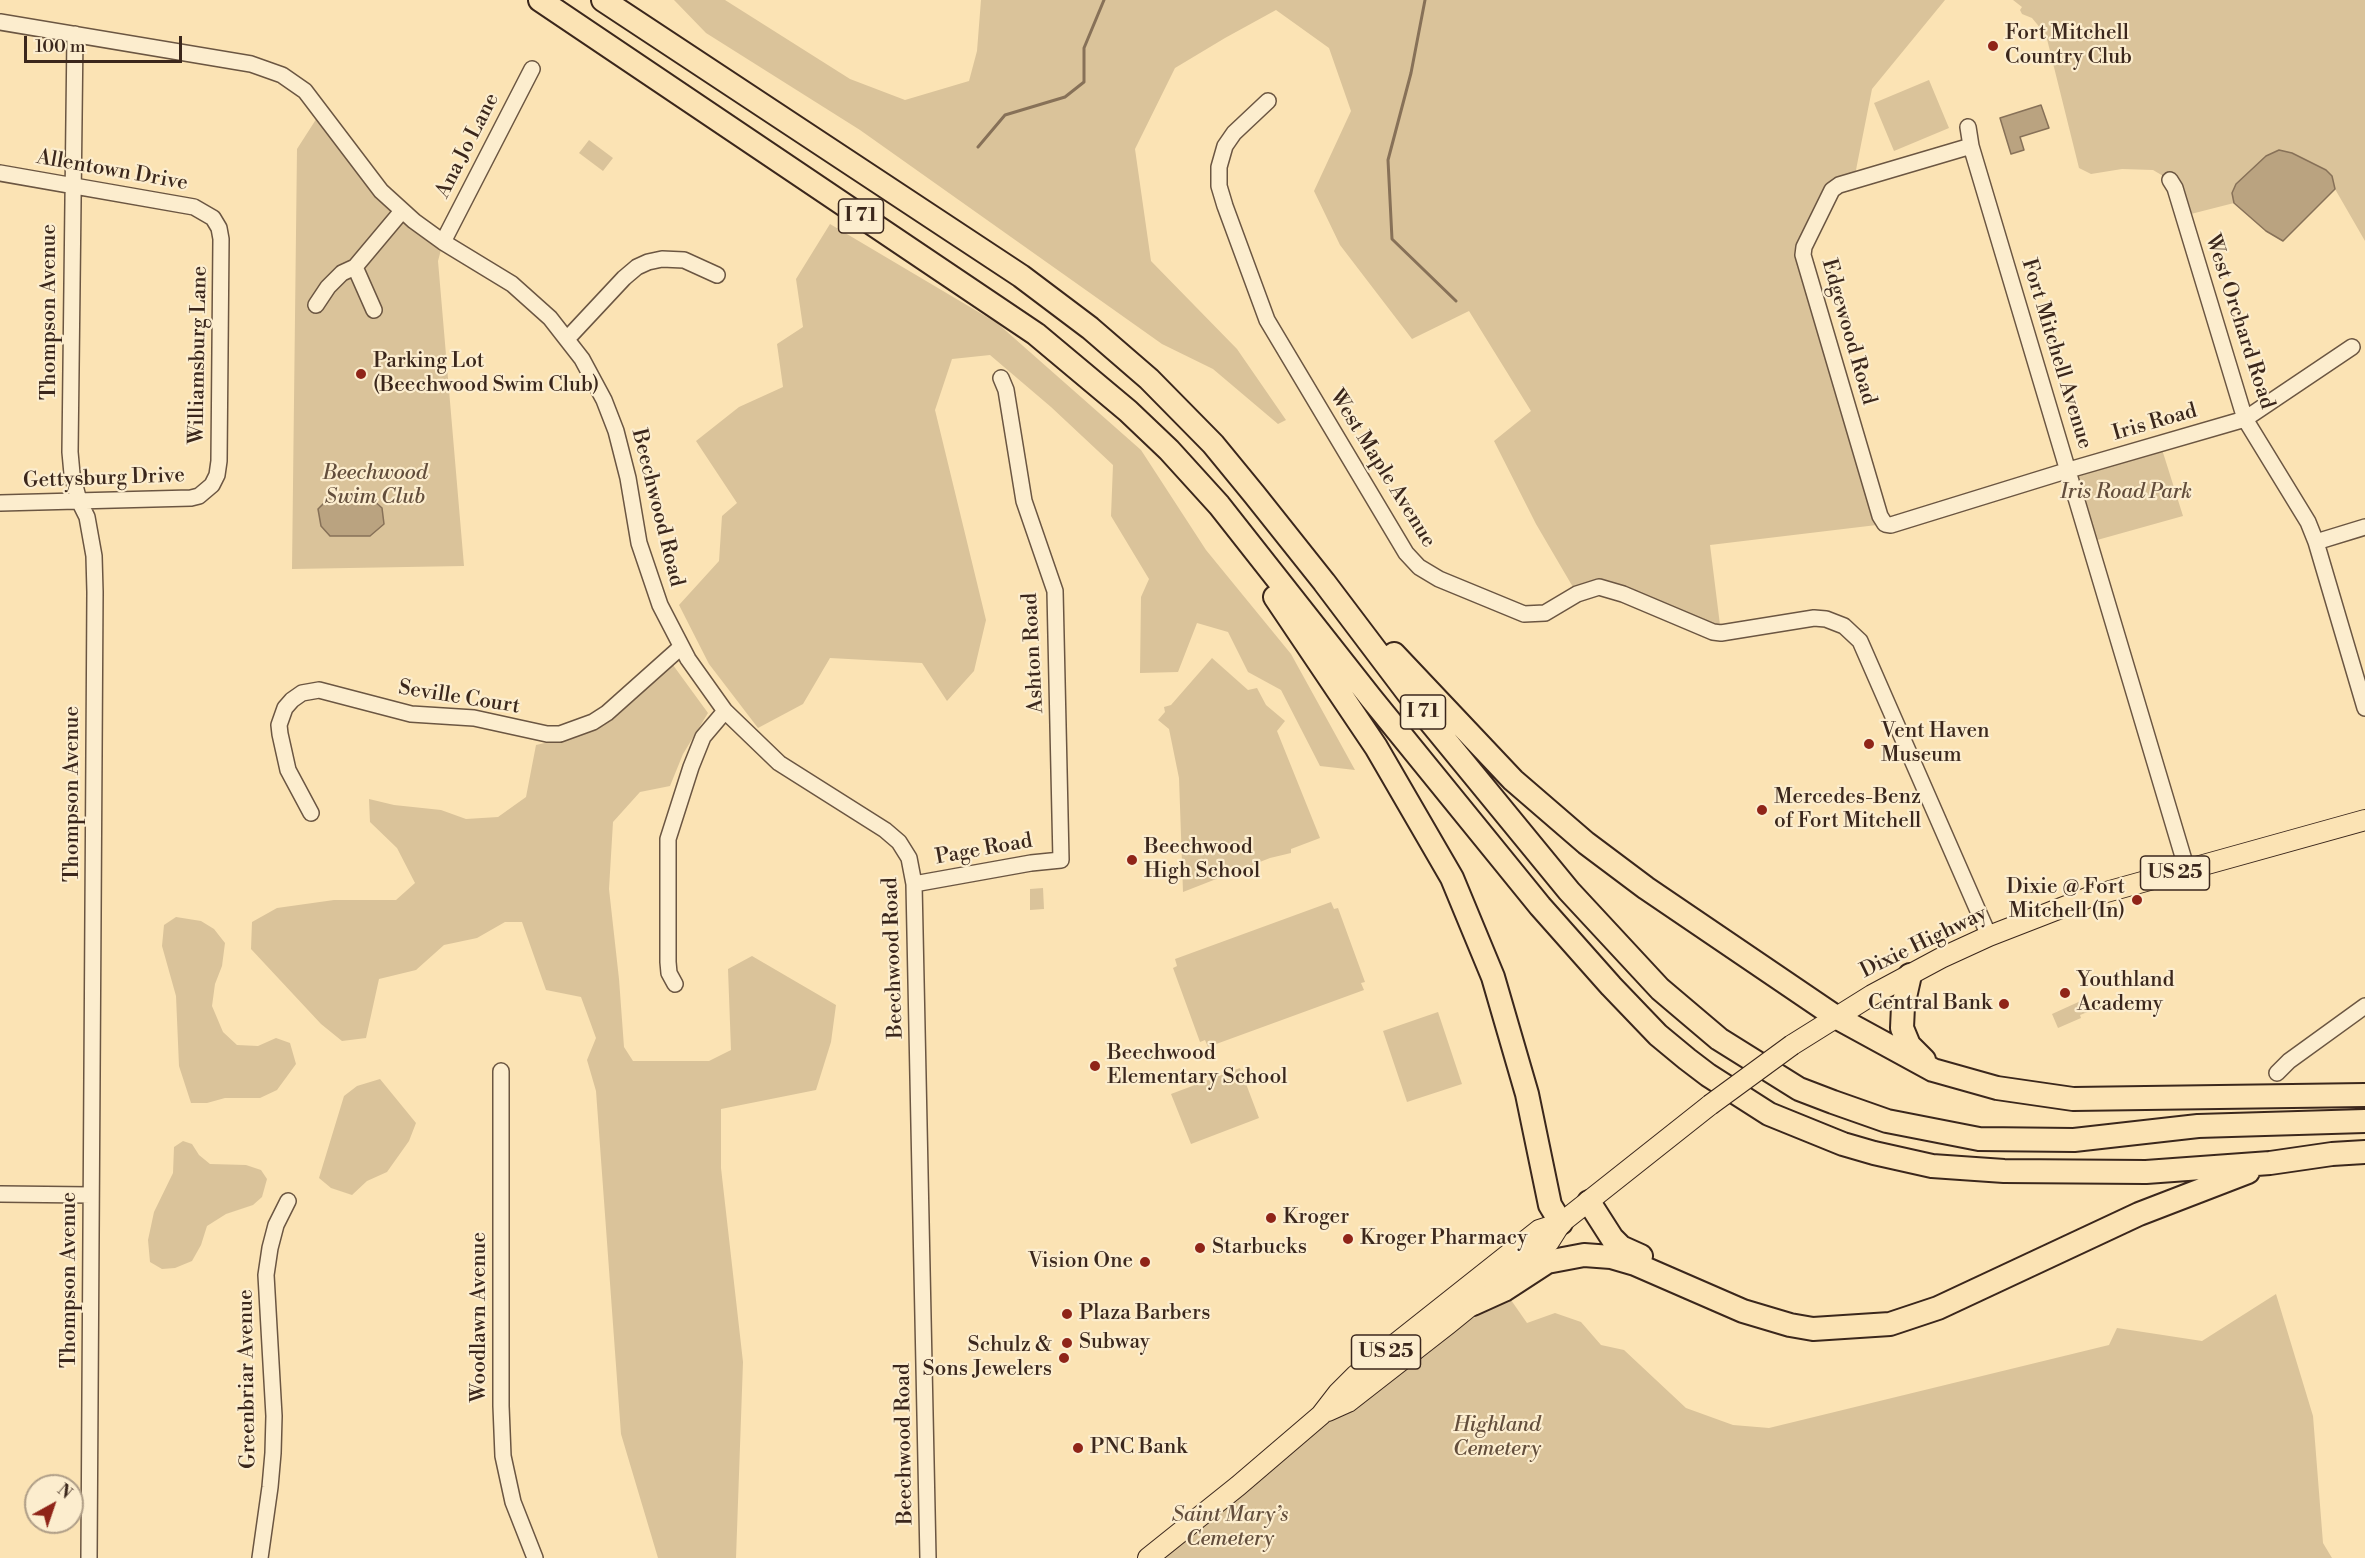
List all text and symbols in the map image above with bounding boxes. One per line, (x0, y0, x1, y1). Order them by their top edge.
place label: Fort Mitchell Country Club (2005, 21, 2132, 71)
scale bar (27, 24, 184, 62)
text: 100 m (35, 35, 86, 58)
marker: Fort Mitchell Country Club (1986, 39, 2000, 53)
street label: Ana Jo Lane (431, 89, 505, 203)
street label: Allentown Drive (34, 145, 190, 197)
road number: I 71 (838, 199, 884, 233)
street label: Thompson Avenue (37, 224, 63, 400)
street label: West Orchard Road (2199, 232, 2279, 412)
street label: Edgewood Road (1815, 256, 1881, 408)
street label: Fort Mitchell Avenue (2015, 256, 2097, 452)
street label: Williamsburg Lane (185, 266, 213, 444)
place label: Parking Lot (Beechwood Swim Club) (373, 349, 599, 399)
marker: Parking Lot (Beechwood Swim Club) (354, 367, 368, 381)
street label: West Maple Avenue (1323, 386, 1441, 552)
street label: Iris Road (2110, 399, 2200, 447)
street label: Beechwood Road (625, 427, 689, 589)
park label: Beechwood Swim Club (323, 461, 427, 511)
street label: Gettysburg Drive (23, 464, 185, 494)
park label: Iris Road Park (2060, 480, 2192, 506)
street label: Ashton Road (1018, 592, 1050, 714)
street label: Seville Court (396, 676, 522, 720)
road number: I 71 (1400, 695, 1446, 729)
street label: Thompson Avenue (60, 706, 86, 882)
place label: Vent Haven Museum (1881, 719, 1990, 769)
marker: Vent Haven Museum (1862, 737, 1876, 751)
place label: Mercedes-Benz of Fort Mitchell (1774, 785, 1921, 835)
marker: Mercedes-Benz of Fort Mitchell (1755, 803, 1769, 817)
street label: Page Road (933, 829, 1035, 871)
place label: Beechwood High School (1144, 835, 1260, 885)
marker: Beechwood High School (1125, 853, 1139, 867)
road number: US 25 (2140, 856, 2210, 890)
place label: Dixie @ Fort Mitchell (In) (2006, 875, 2125, 925)
street label: Beechwood Road (879, 877, 909, 1039)
marker: Dixie @ Fort Mitchell (In) (2130, 893, 2144, 907)
street label: Dixie Highway (1856, 901, 1992, 985)
place label: Youthland Academy (2077, 968, 2174, 1018)
marker: Youthland Academy (2058, 986, 2072, 1000)
place label: Central Bank (1868, 991, 1992, 1017)
marker: Central Bank (1997, 997, 2011, 1011)
place label: Beechwood Elementary School (1107, 1041, 1287, 1091)
marker: Beechwood Elementary School (1088, 1059, 1102, 1073)
street label: Thompson Avenue (57, 1192, 83, 1368)
place label: Kroger (1283, 1205, 1349, 1231)
marker: Kroger (1264, 1211, 1278, 1225)
place label: Kroger Pharmacy (1360, 1226, 1527, 1252)
street label: Woodlawn Avenue (467, 1232, 493, 1402)
marker: Kroger Pharmacy (1341, 1232, 1355, 1246)
place label: Starbucks (1212, 1235, 1307, 1261)
marker: Starbucks (1193, 1241, 1207, 1255)
place label: Vision One (1028, 1249, 1133, 1275)
marker: Vision One (1138, 1255, 1152, 1269)
street label: Greenbriar Avenue (234, 1289, 262, 1469)
place label: Plaza Barbers (1079, 1301, 1210, 1327)
marker: Plaza Barbers (1060, 1307, 1074, 1321)
place label: Subway (1079, 1330, 1150, 1356)
place label: Schulz & Sons Jewelers (922, 1333, 1052, 1383)
road number: US 25 (1352, 1335, 1420, 1369)
marker: Subway (1060, 1336, 1074, 1350)
marker: Schulz & Sons Jewelers (1057, 1351, 1071, 1365)
street label: Beechwood Road (891, 1363, 919, 1525)
park label: Highland Cemetery (1453, 1413, 1541, 1463)
place label: PNC Bank (1090, 1435, 1187, 1461)
marker: PNC Bank (1071, 1441, 1085, 1455)
north arrow (24, 1474, 84, 1534)
text: N (53, 1480, 76, 1503)
park label: Saint Mary’s Cemetery (1172, 1503, 1288, 1553)

